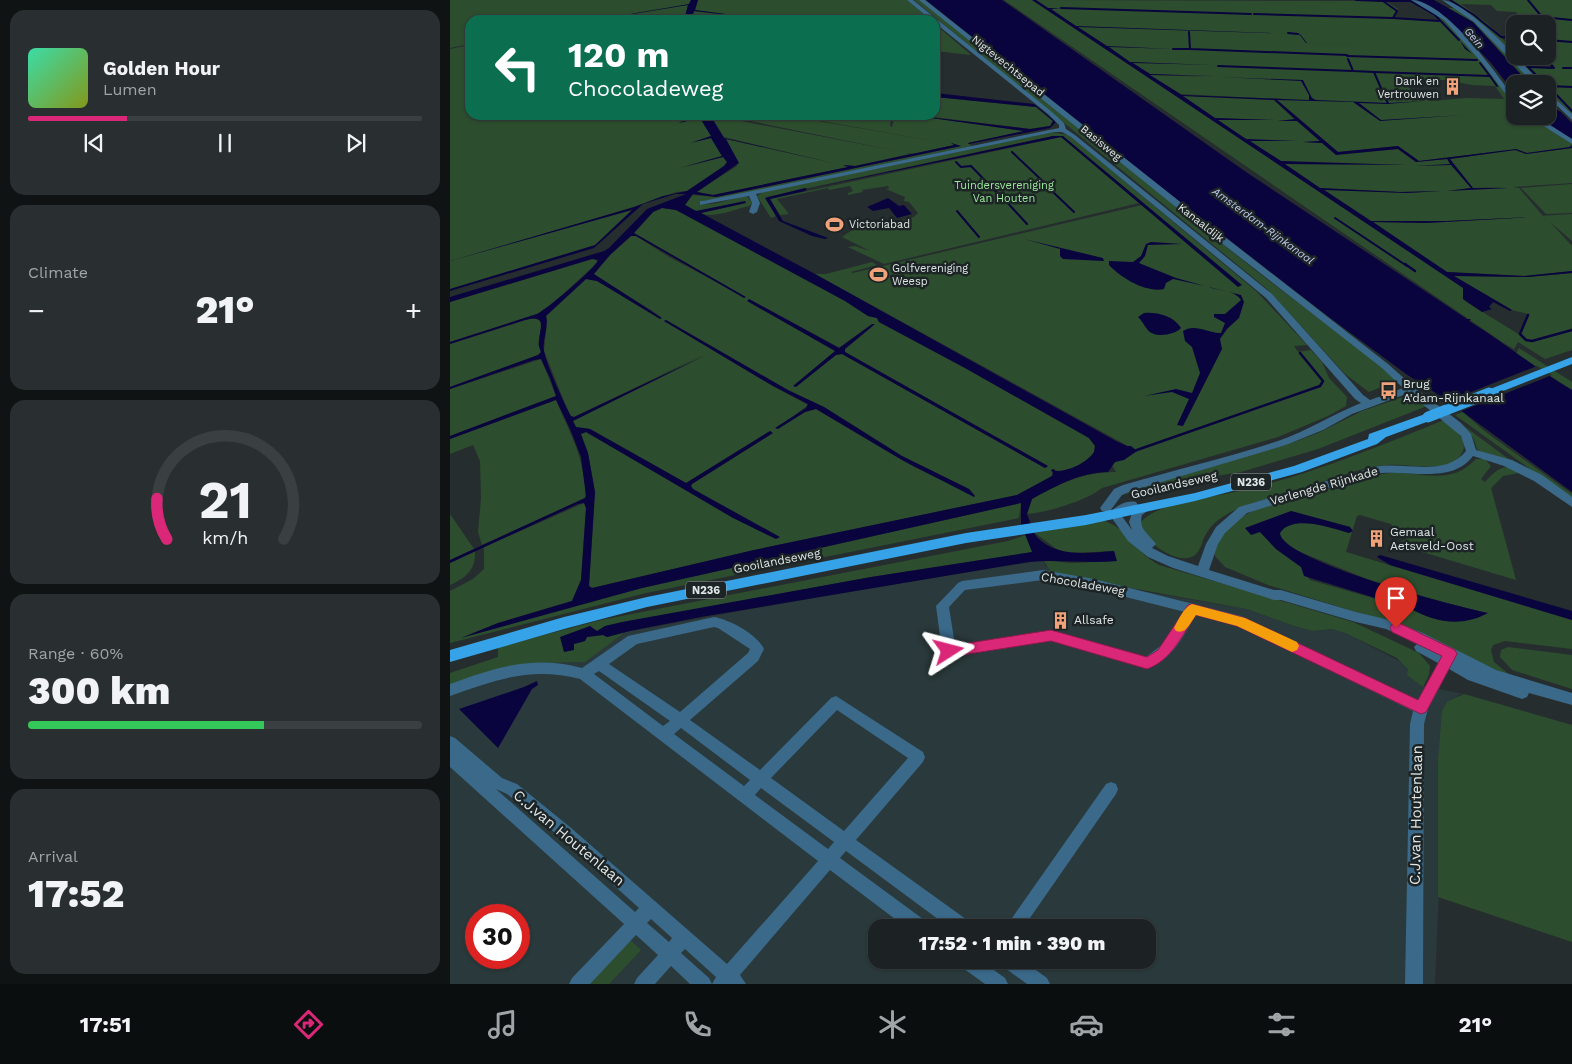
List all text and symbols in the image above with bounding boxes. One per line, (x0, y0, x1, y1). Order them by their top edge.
map controls (1506, 15, 1556, 125)
button: search (1506, 15, 1556, 65)
water label: Gein (1461, 25, 1487, 51)
street label: Nigtevechtsepad (969, 33, 1047, 99)
text: 120 m (568, 34, 669, 76)
icon: left (485, 35, 550, 100)
text: Golden Hour (103, 57, 220, 80)
place label: Dank en Vertrouwen (1377, 75, 1439, 101)
button: layers (1506, 75, 1556, 125)
text: Chocoladeweg (568, 76, 723, 101)
building icon: Dank en Vertrouwen (1443, 77, 1463, 97)
text: Lumen (103, 80, 157, 99)
street label: Basisweg (1078, 123, 1124, 164)
icon: previous (80, 129, 108, 157)
icon: pause (211, 129, 239, 157)
icon: next (342, 129, 370, 157)
park label: Tuindersvereniging Van Houten (954, 179, 1054, 205)
water label: Amsterdam-Rijnkanaal (1209, 184, 1317, 268)
street label: Kanaaldijk (1175, 201, 1227, 245)
sports icon: Victoriabad (825, 214, 845, 234)
place label: Victoriabad (849, 218, 910, 231)
place label: Golfvereniging Weesp (892, 262, 968, 288)
text: Climate (28, 263, 88, 282)
sports icon: Golfvereniging Weesp (868, 264, 888, 284)
text: 21° (195, 288, 255, 332)
text: − (28, 294, 45, 327)
text: + (405, 294, 422, 327)
place label: Brug A'dam-Rijnkanaal (1403, 377, 1504, 405)
bus stop icon: Brug A'dam-Rijnkanaal (1379, 381, 1399, 401)
street label: Verlengde Rijnkade (1268, 464, 1380, 508)
street label: Gooilandseweg (1130, 468, 1219, 502)
text: 21 (198, 470, 252, 531)
road number: N236 (1231, 474, 1271, 491)
place label: Gemaal Aetsveld-Oost (1390, 525, 1474, 553)
text: km/h (202, 527, 248, 548)
building icon: Gemaal Aetsveld-Oost (1366, 529, 1386, 549)
street label: Gooilandseweg (732, 546, 822, 576)
street label: Chocoladeweg (1040, 570, 1127, 598)
pin (1375, 577, 1417, 628)
road number: N236 (686, 582, 726, 598)
icon: arrive (1382, 584, 1410, 612)
building icon: Allsafe (1050, 610, 1070, 630)
place label: Allsafe (1074, 613, 1114, 627)
position arrow (922, 624, 974, 676)
text: Range · 60% (28, 644, 123, 663)
text: 300 km (28, 669, 170, 713)
street label: C.J.van Houtenlaan (1406, 745, 1426, 885)
street label: C.J.van Houtenlaan (510, 786, 628, 890)
text: Arrival (28, 847, 78, 866)
text: 17:52 (28, 872, 124, 916)
speed limit sign: 30 (465, 904, 530, 969)
text: 17:52 · 1 min · 390 m (919, 932, 1105, 955)
icon: directions (291, 1007, 326, 1042)
icon: music (485, 1007, 520, 1042)
icon: phone (680, 1007, 715, 1042)
icon: climate (875, 1007, 910, 1042)
icon: car (1069, 1007, 1104, 1042)
icon: filters (1264, 1007, 1299, 1042)
text: 17:51 (80, 1012, 131, 1037)
text: 21° (1459, 1012, 1492, 1037)

